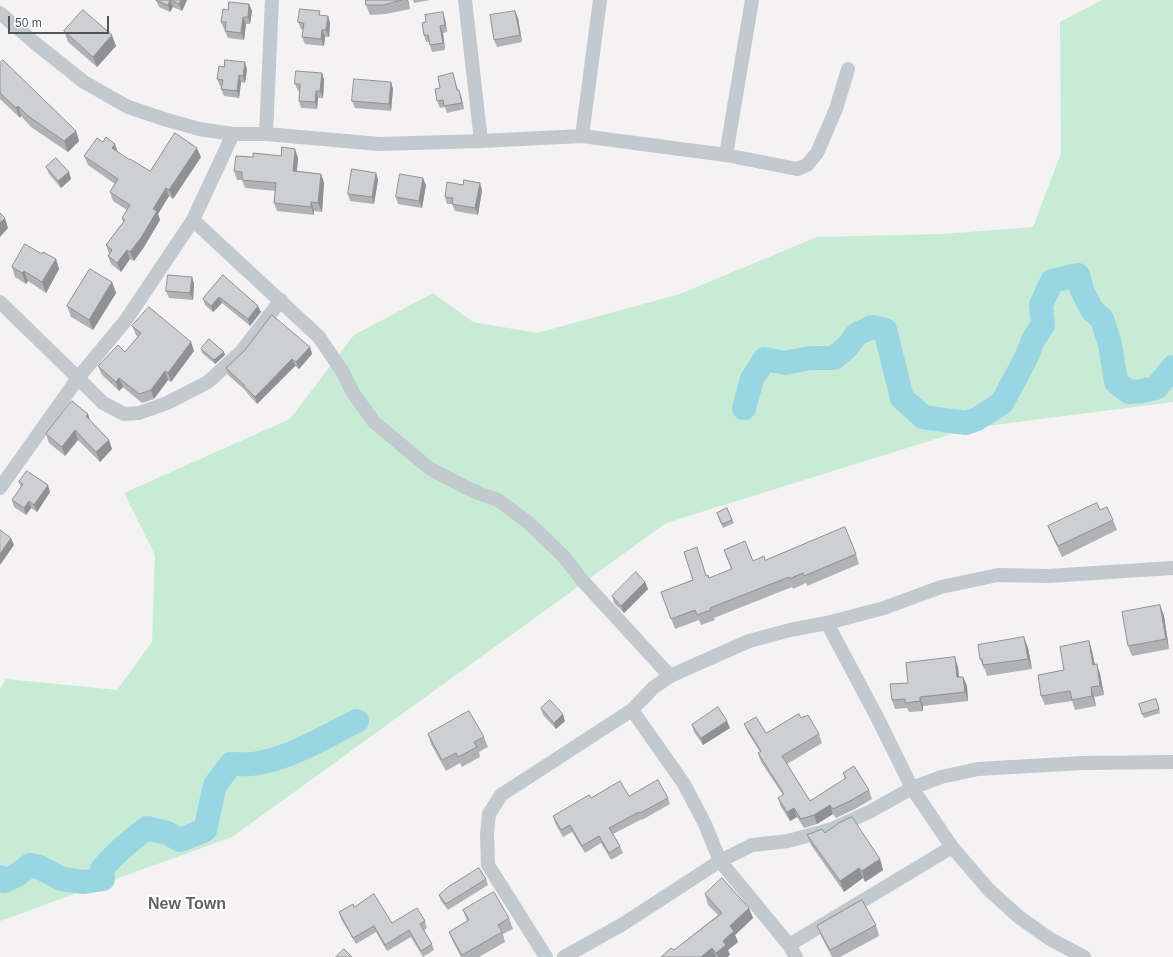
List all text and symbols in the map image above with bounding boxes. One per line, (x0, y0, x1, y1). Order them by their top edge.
scale bar (10, 8, 111, 34)
text: 50 m (15, 16, 42, 30)
district label: New Town (148, 895, 226, 915)

